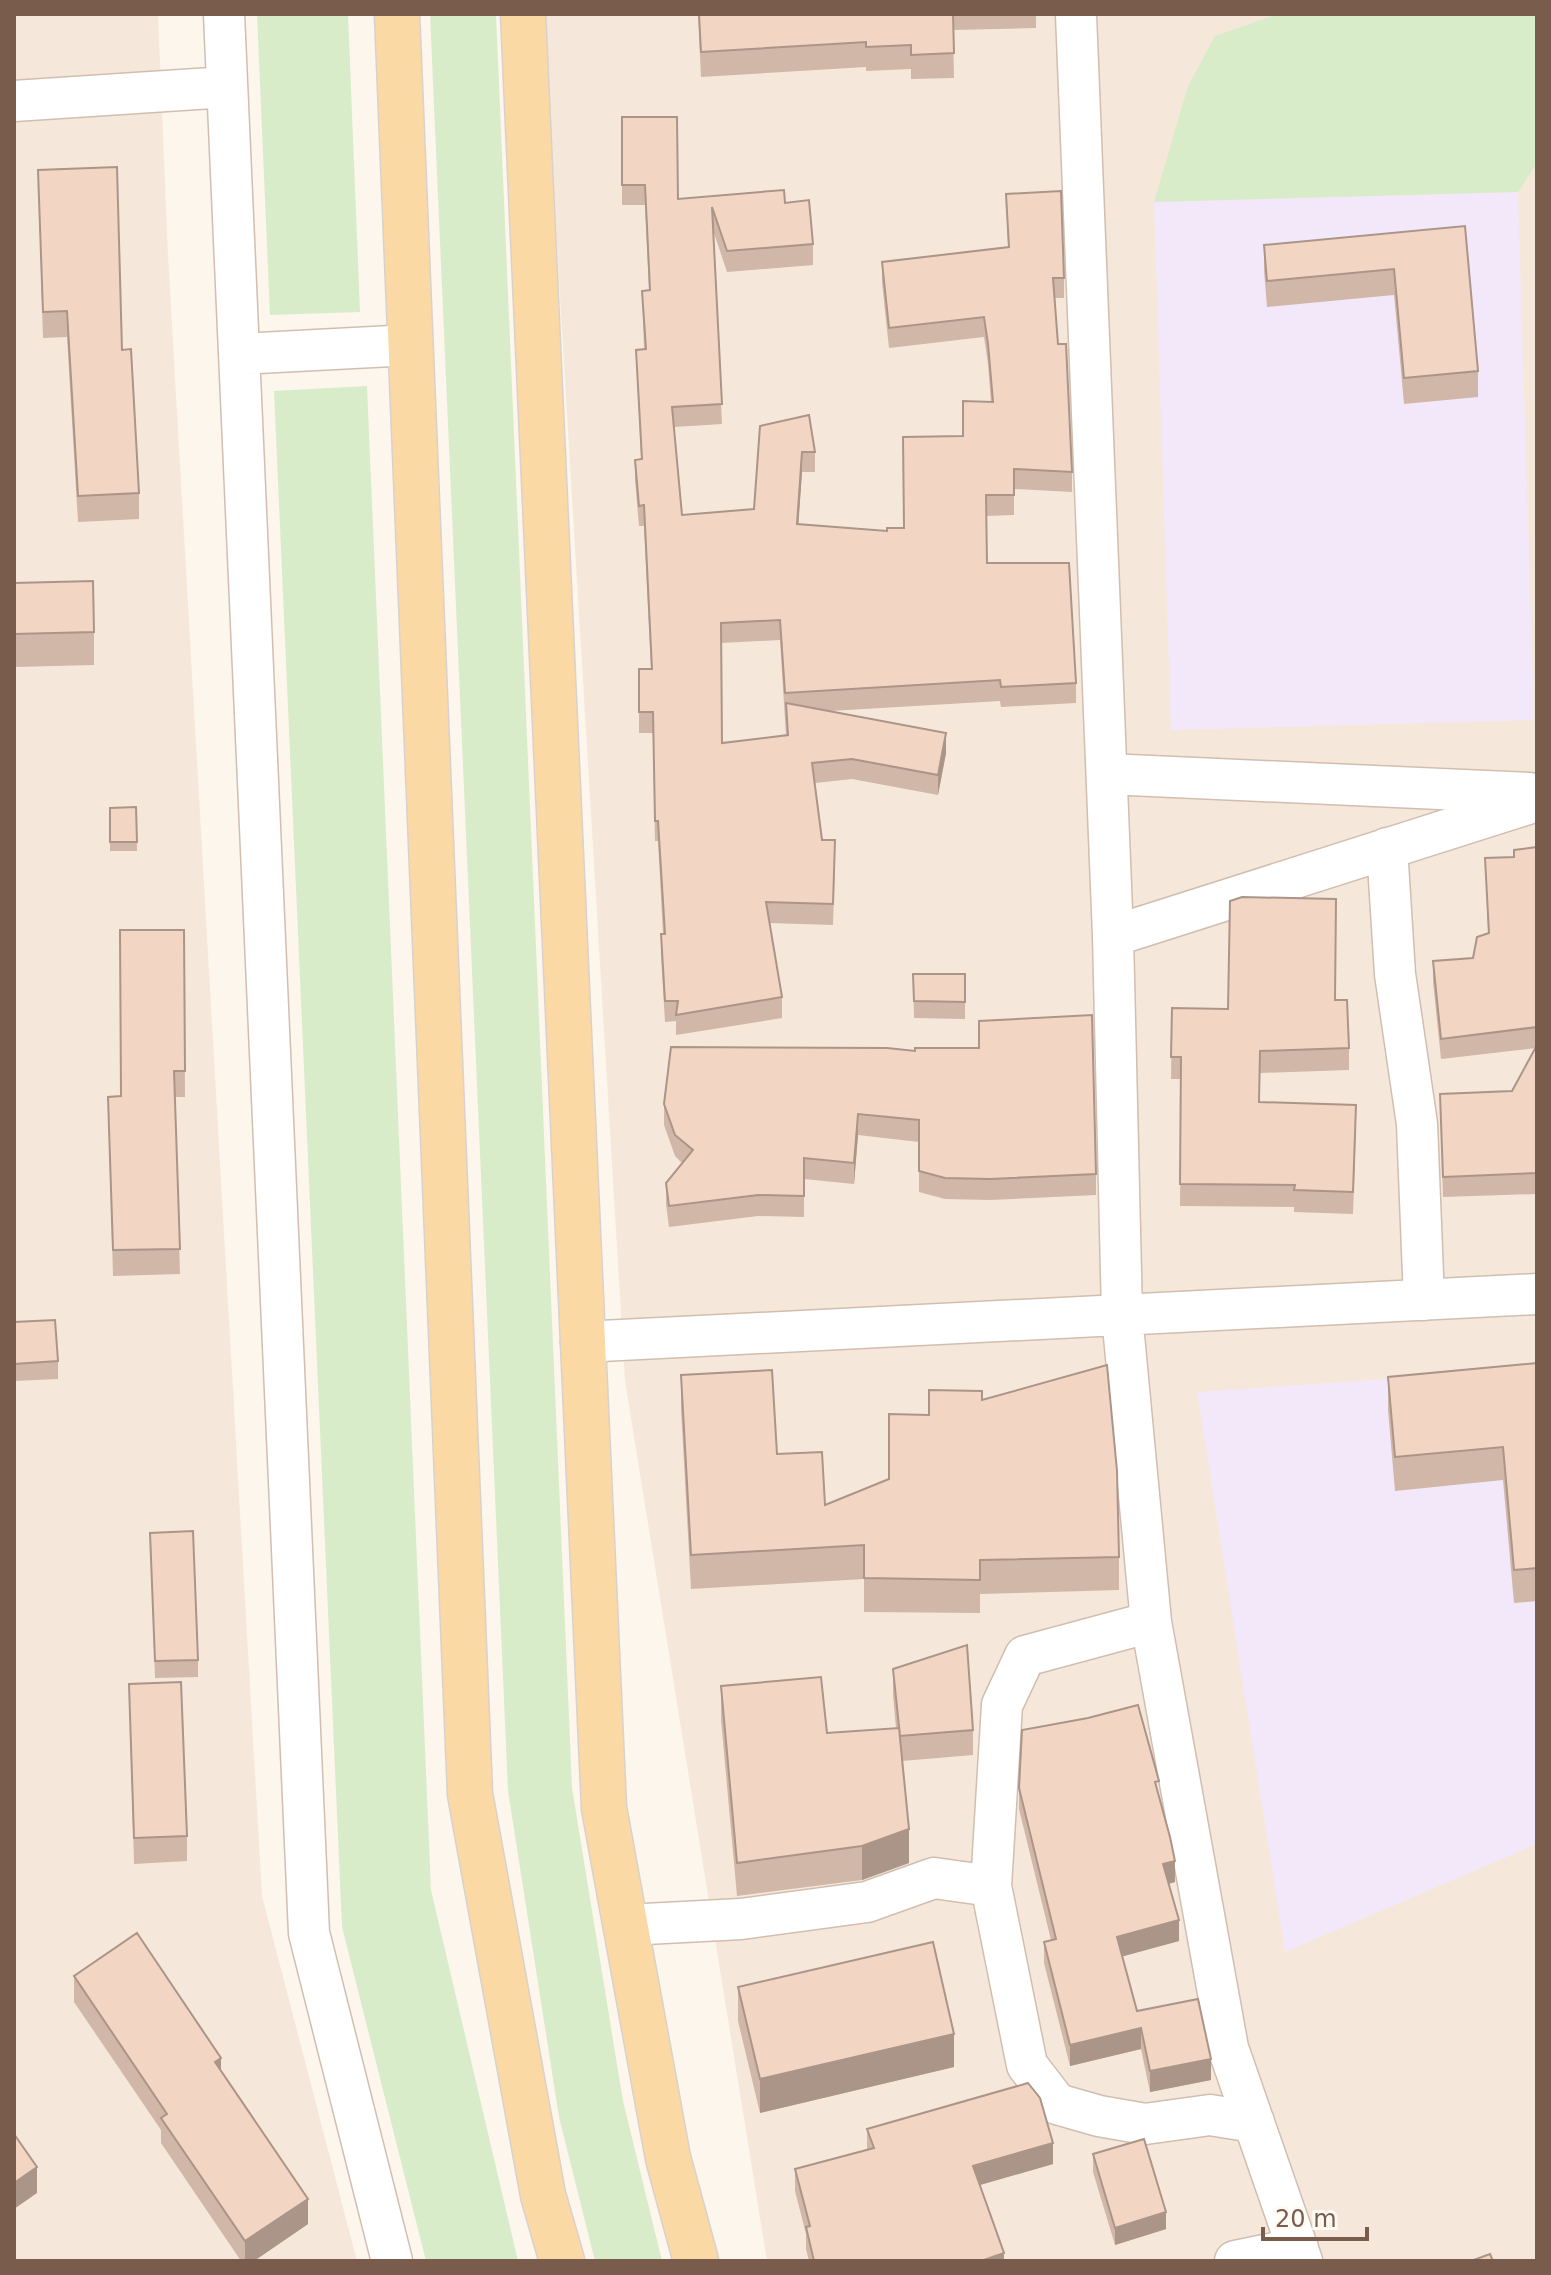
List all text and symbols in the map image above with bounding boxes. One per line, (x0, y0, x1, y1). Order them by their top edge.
scale bar (1263, 2191, 1367, 2241)
text: 20 m (1275, 2205, 1337, 2233)

